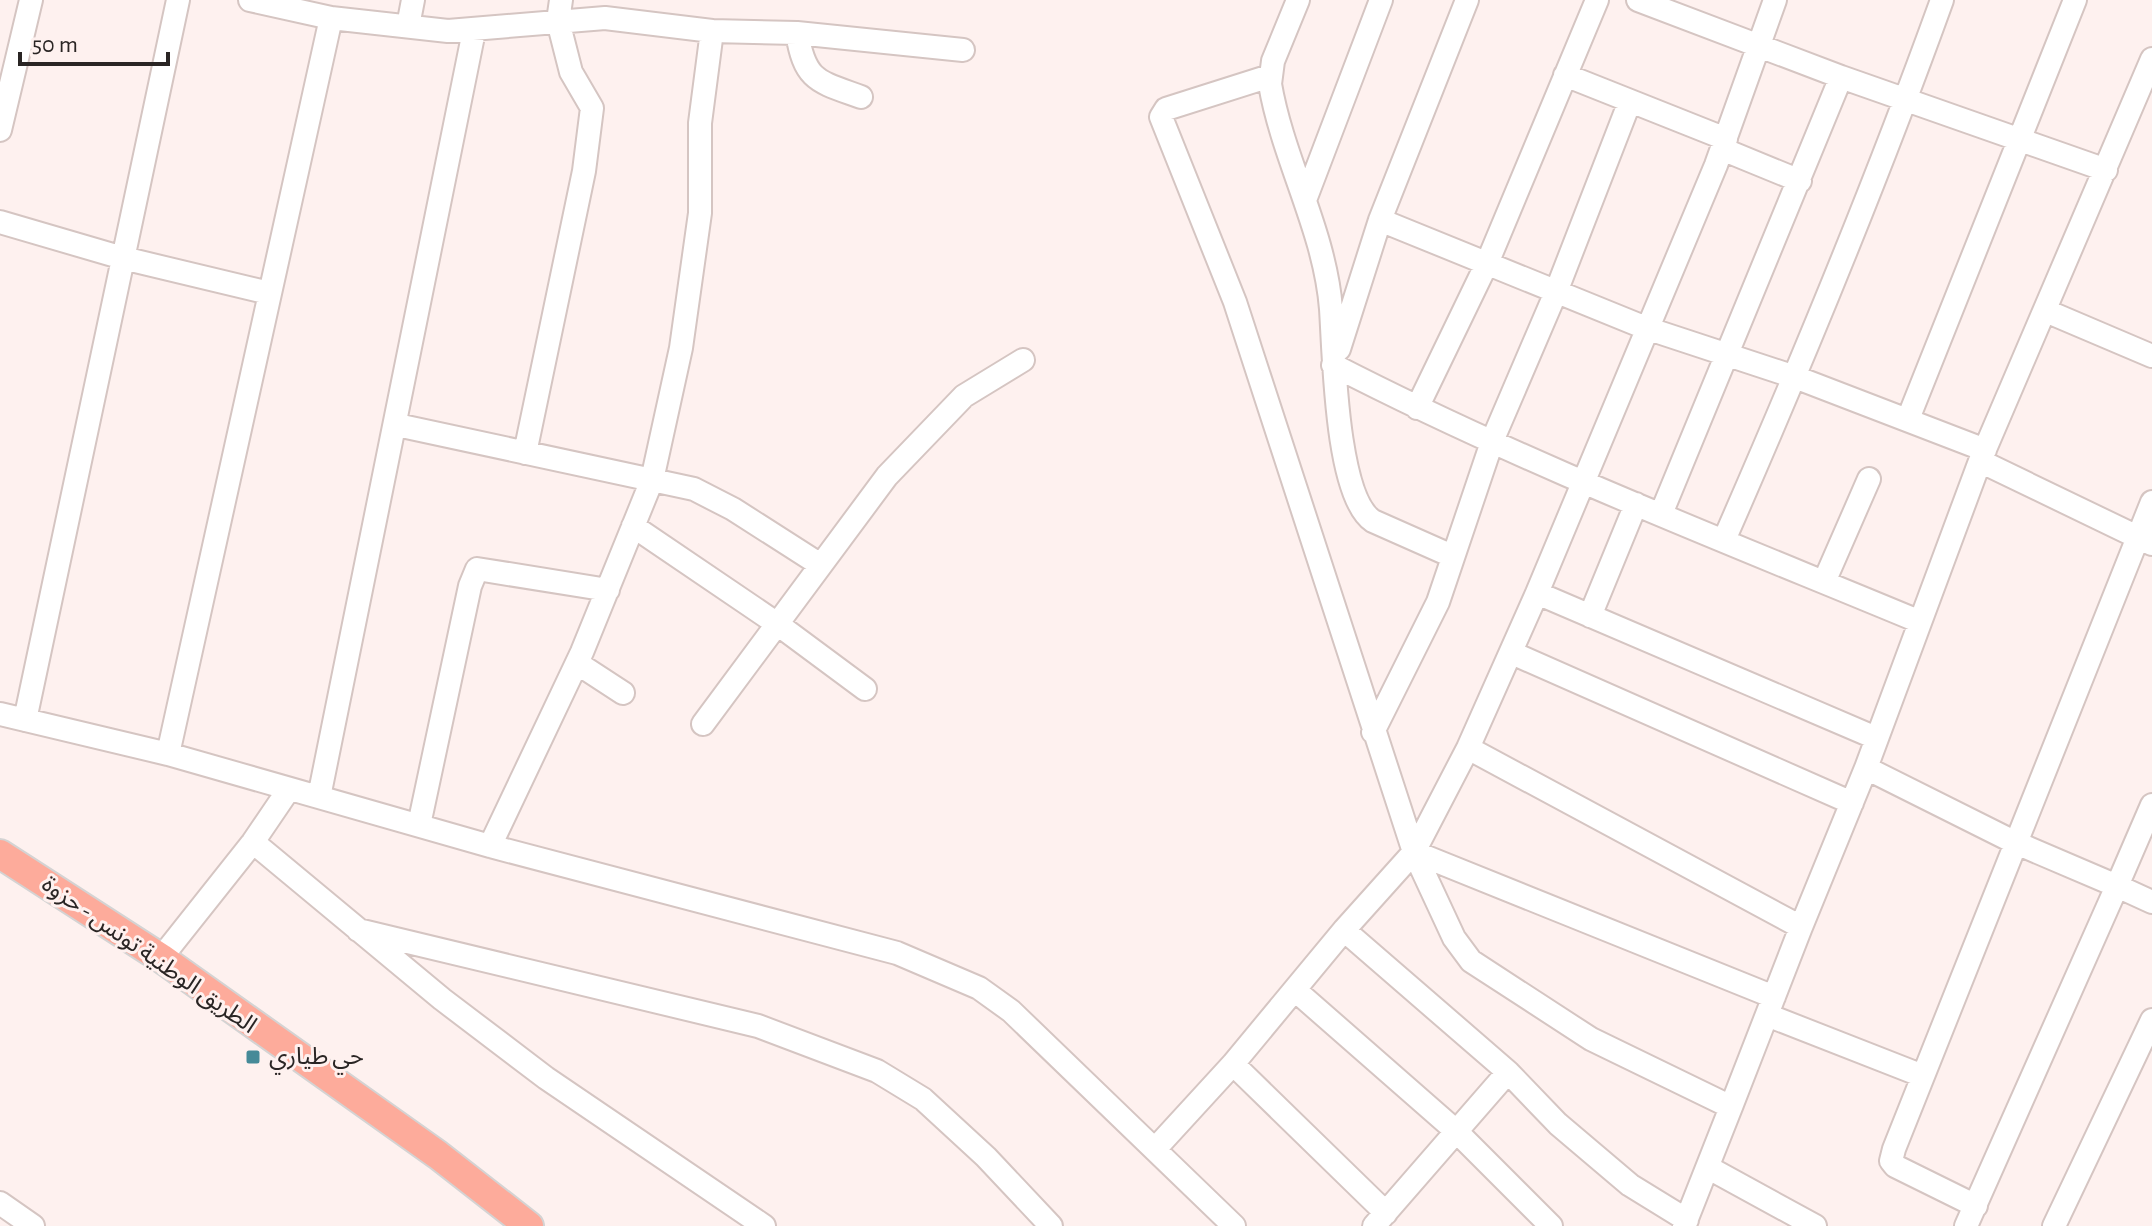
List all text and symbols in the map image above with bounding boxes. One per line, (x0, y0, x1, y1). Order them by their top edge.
scale bar (20, 16, 168, 66)
text: 50 m (32, 33, 78, 57)
street label: الطريق الوطنية تونس - حزوة (36, 872, 261, 1040)
place label: حي طياري (269, 1045, 364, 1075)
marker: حي طياري (244, 1048, 262, 1066)

